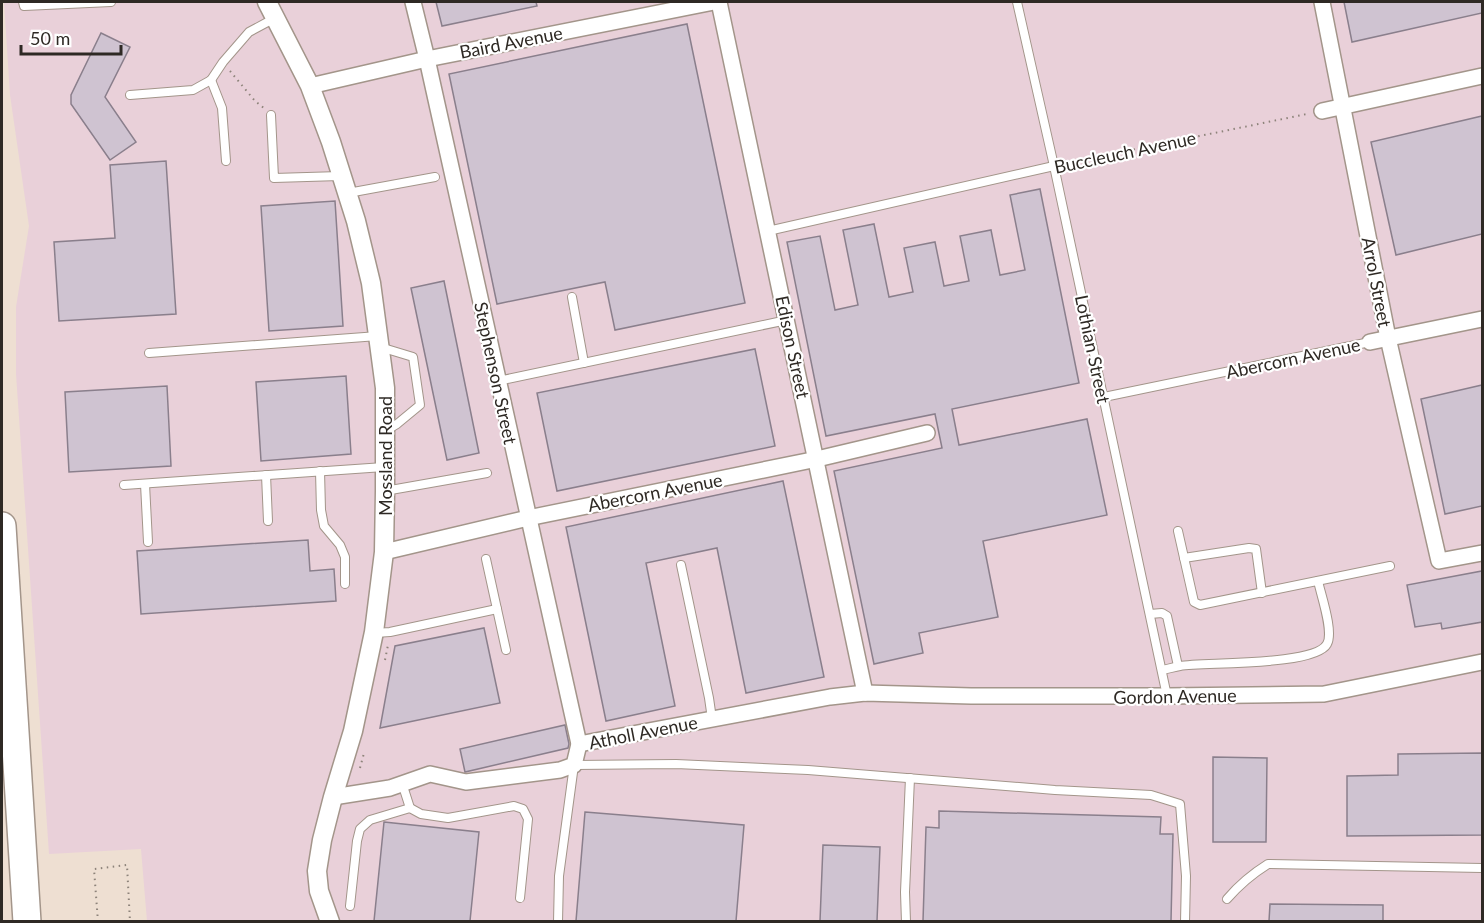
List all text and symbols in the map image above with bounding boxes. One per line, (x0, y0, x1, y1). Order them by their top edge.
scale bar (21, 18, 122, 56)
street label: Baird Avenue (458, 21, 564, 63)
text: 50 m (30, 27, 70, 49)
street label: Buccleuch Avenue (1052, 126, 1198, 178)
street label: Arrol Street (1357, 235, 1397, 329)
street label: Lothian Street (1071, 293, 1115, 406)
street label: Edison Street (771, 294, 815, 401)
street label: Stephenson Street (470, 300, 522, 447)
street label: Abercorn Avenue (1224, 333, 1362, 383)
street label: Mossland Road (374, 396, 396, 516)
street label: Abercorn Avenue (586, 468, 724, 516)
street label: Gordon Avenue (1113, 684, 1237, 708)
street label: Atholl Avenue (587, 711, 699, 753)

